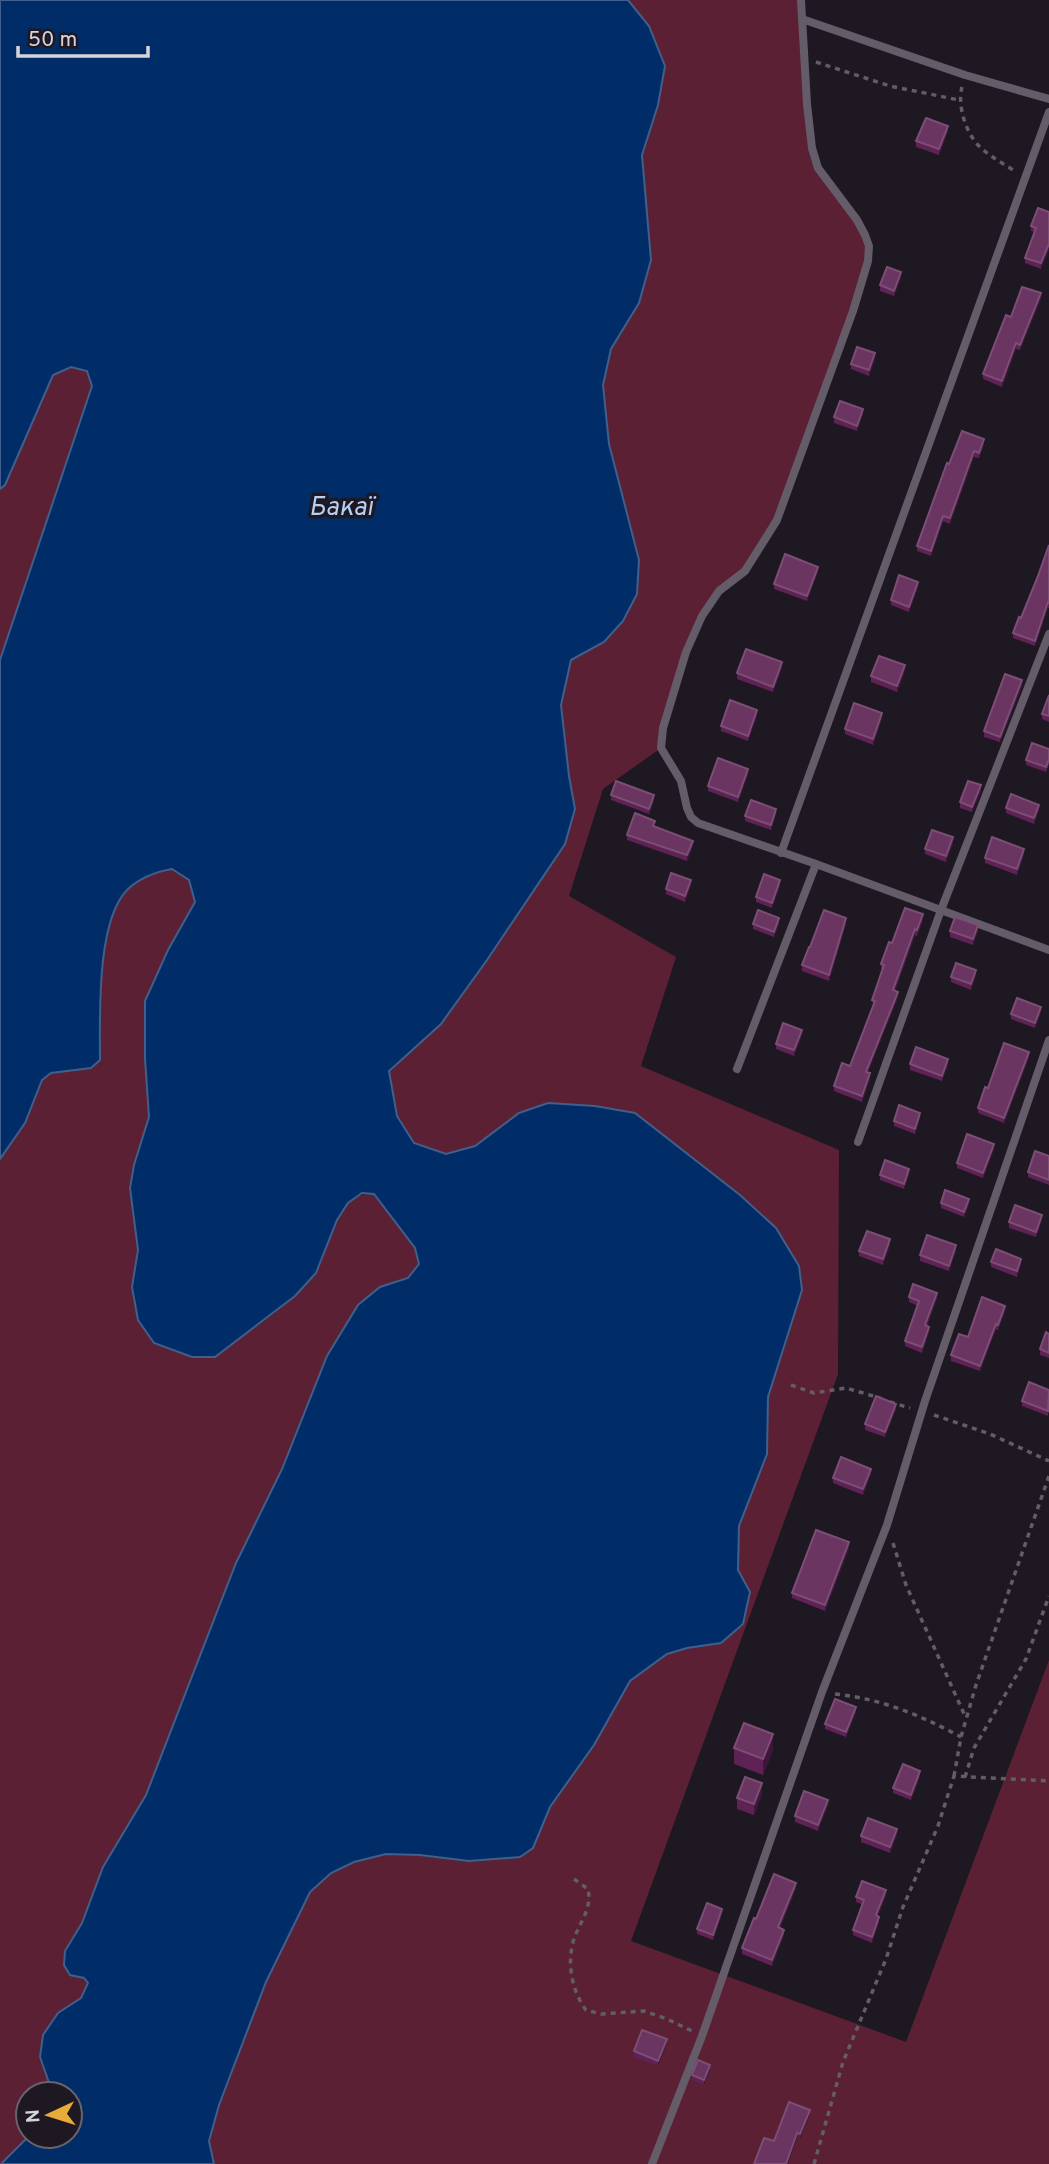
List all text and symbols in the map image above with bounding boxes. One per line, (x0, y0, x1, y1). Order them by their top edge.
scale bar (18, 14, 147, 58)
text: 50 m (28, 27, 77, 54)
water label: Бакаї (309, 492, 377, 525)
north arrow (14, 2080, 84, 2150)
text: N (22, 2108, 46, 2124)

